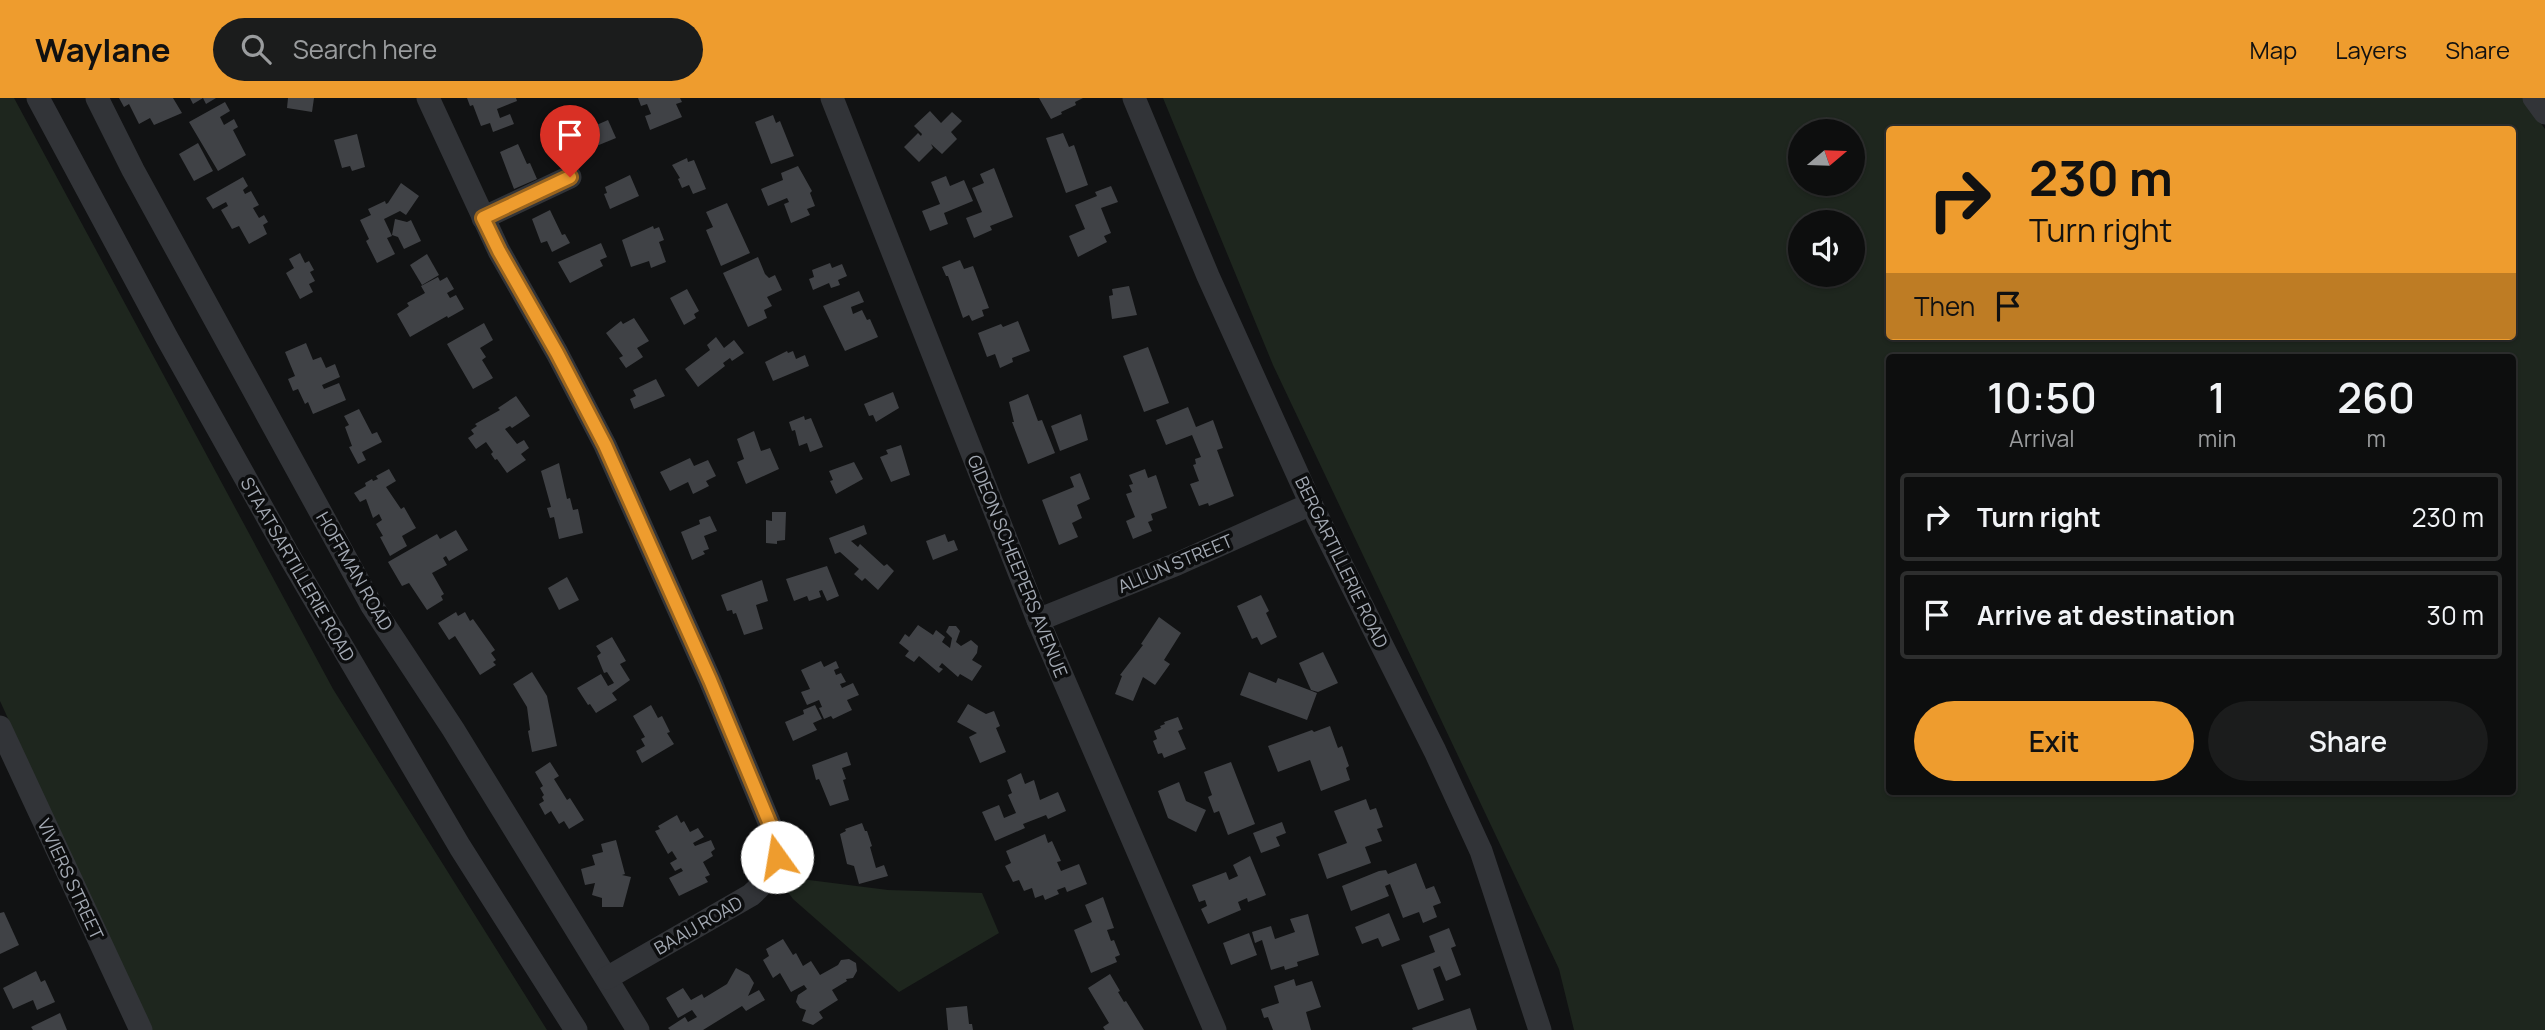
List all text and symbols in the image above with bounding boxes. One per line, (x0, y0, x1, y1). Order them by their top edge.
search box (213, 18, 703, 81)
text: Waylane (35, 27, 171, 72)
icon: search (237, 30, 275, 68)
text: Search here (293, 31, 437, 67)
text: Map (2250, 33, 2297, 66)
text: Layers (2335, 33, 2407, 66)
text: Share (2445, 33, 2510, 66)
pin (540, 105, 600, 177)
icon: arrive (551, 116, 589, 154)
north arrow (1788, 119, 1866, 196)
map controls (1788, 119, 1865, 287)
text: 230 m (2029, 144, 2173, 211)
icon: right (1914, 154, 2005, 245)
text: Turn right (2029, 208, 2172, 252)
button: sound (1788, 210, 1865, 287)
icon: arrive (1989, 287, 2027, 325)
text: Then (1914, 288, 1975, 324)
text: 10:50 (1987, 368, 2097, 426)
text: 1 (2208, 368, 2226, 426)
text: 260 (2337, 368, 2415, 426)
text: Arrival (2009, 422, 2075, 454)
text: min (2198, 422, 2236, 454)
text: m (2366, 422, 2386, 454)
street label: GIDEON SCHEEPERS AVENUE (962, 451, 1074, 681)
street label: BERGARTILLERIE ROAD (1290, 472, 1394, 652)
street label: STAATSARTILLERIE ROAD (235, 473, 361, 665)
icon: right (1918, 498, 1956, 536)
text: Turn right (1977, 499, 2101, 535)
text: 230 m (2412, 499, 2484, 535)
street label: HOFFMAN ROAD (311, 507, 399, 635)
street label: ALLUN STREET (1114, 528, 1236, 598)
icon: arrive (1918, 596, 1956, 634)
text: Arrive at destination (1977, 597, 2235, 633)
text: 30 m (2427, 597, 2484, 633)
button: Exit (1914, 701, 2194, 781)
button: Share (2208, 701, 2488, 781)
street label: VIVIERS STREET (32, 815, 110, 944)
position arrow (740, 820, 814, 894)
street label: BAAIJ ROAD (649, 890, 747, 960)

